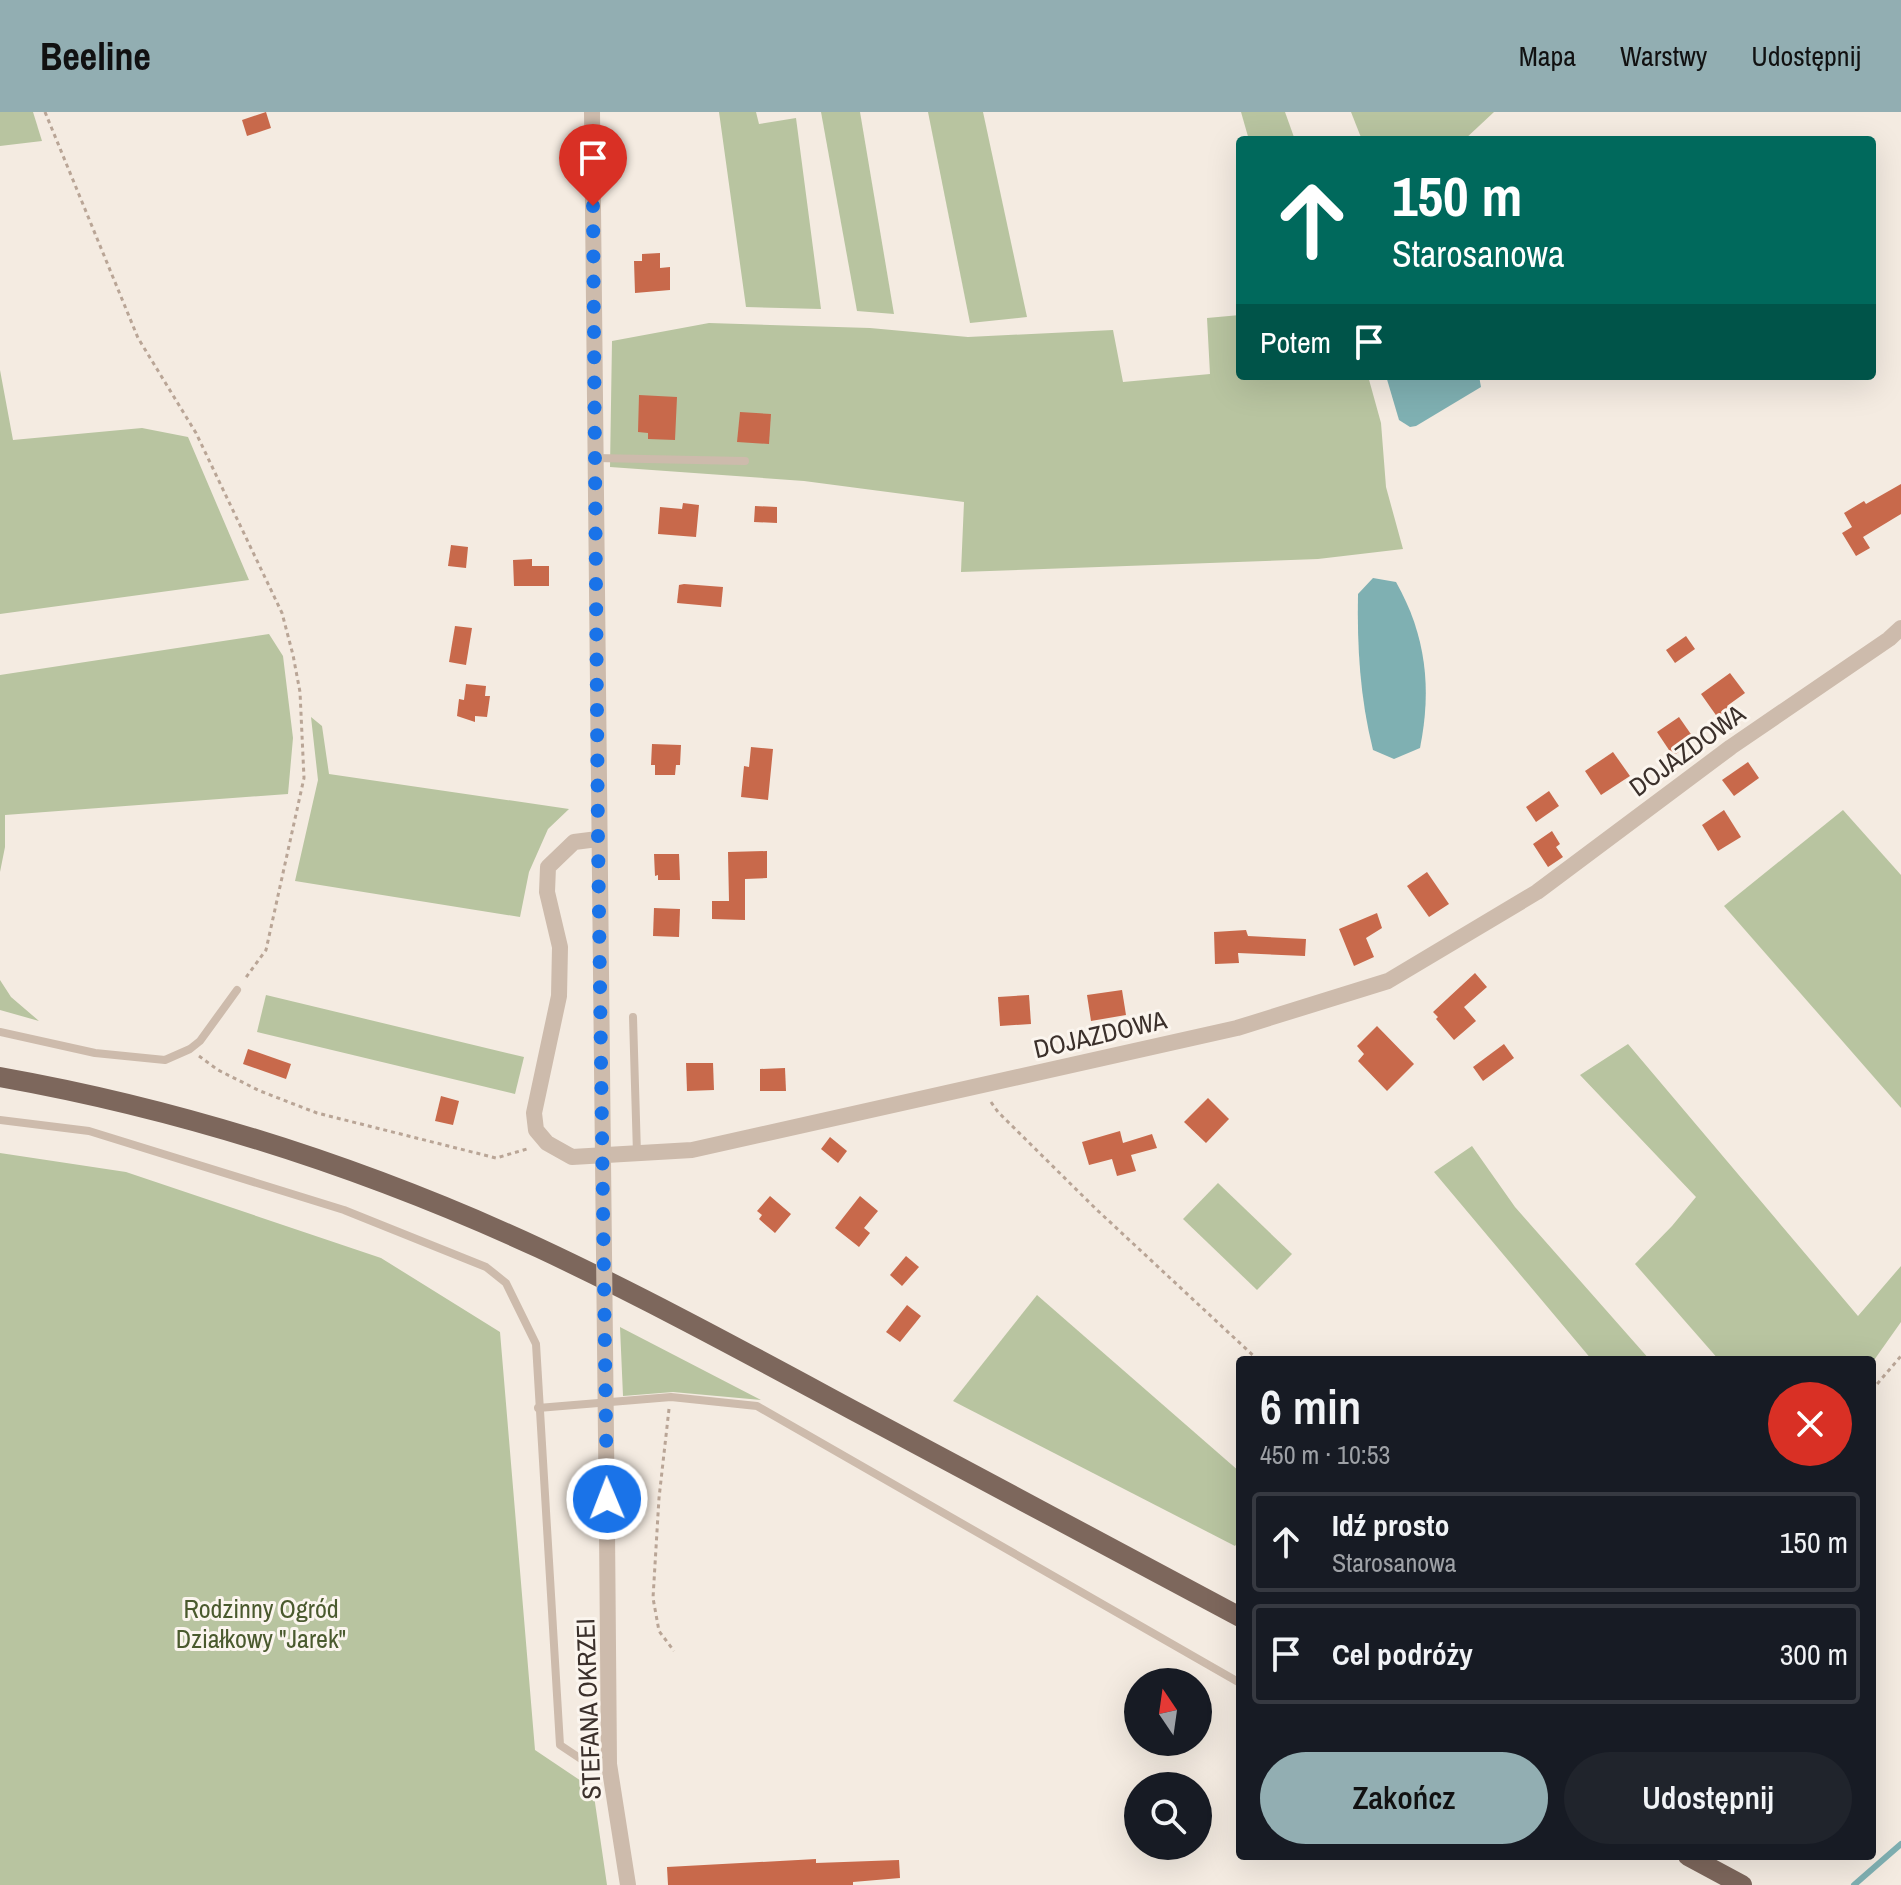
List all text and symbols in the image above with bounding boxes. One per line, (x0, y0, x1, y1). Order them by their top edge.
text: Beeline (40, 31, 151, 82)
text: Mapa (1519, 37, 1576, 75)
text: Warstwy (1620, 37, 1707, 75)
text: Udostępnij (1751, 37, 1861, 75)
pin (559, 124, 627, 206)
icon: arrive (571, 136, 615, 180)
text: 150 m (1392, 158, 1522, 233)
icon: ahead (1260, 168, 1364, 272)
text: Starosanowa (1392, 230, 1564, 278)
icon: arrive (1347, 320, 1391, 364)
text: Potem (1260, 322, 1331, 362)
street label: DOJAZDOWA (1622, 696, 1753, 804)
street label: DOJAZDOWA (1030, 1002, 1171, 1066)
text: 6 min (1260, 1374, 1361, 1439)
button: close (1768, 1382, 1852, 1466)
text: 450 m · 10:53 (1260, 1437, 1390, 1472)
position arrow (565, 1457, 649, 1541)
text: Idź prosto (1332, 1505, 1450, 1545)
icon: ahead (1264, 1520, 1308, 1564)
text: 150 m (1780, 1522, 1848, 1562)
text: Starosanowa (1332, 1545, 1456, 1580)
park label: Rodzinny Ogród Działkowy "Jarek" (176, 1591, 346, 1656)
street label: STEFANA OKRZEI (567, 1618, 609, 1800)
icon: arrive (1264, 1632, 1308, 1676)
text: Cel podróży (1332, 1634, 1473, 1674)
text: 300 m (1780, 1634, 1848, 1674)
north arrow (1124, 1668, 1212, 1756)
map controls (1124, 1668, 1212, 1860)
button: Zakończ (1260, 1752, 1548, 1844)
button: Udostępnij (1564, 1752, 1852, 1844)
button: search (1124, 1772, 1212, 1860)

